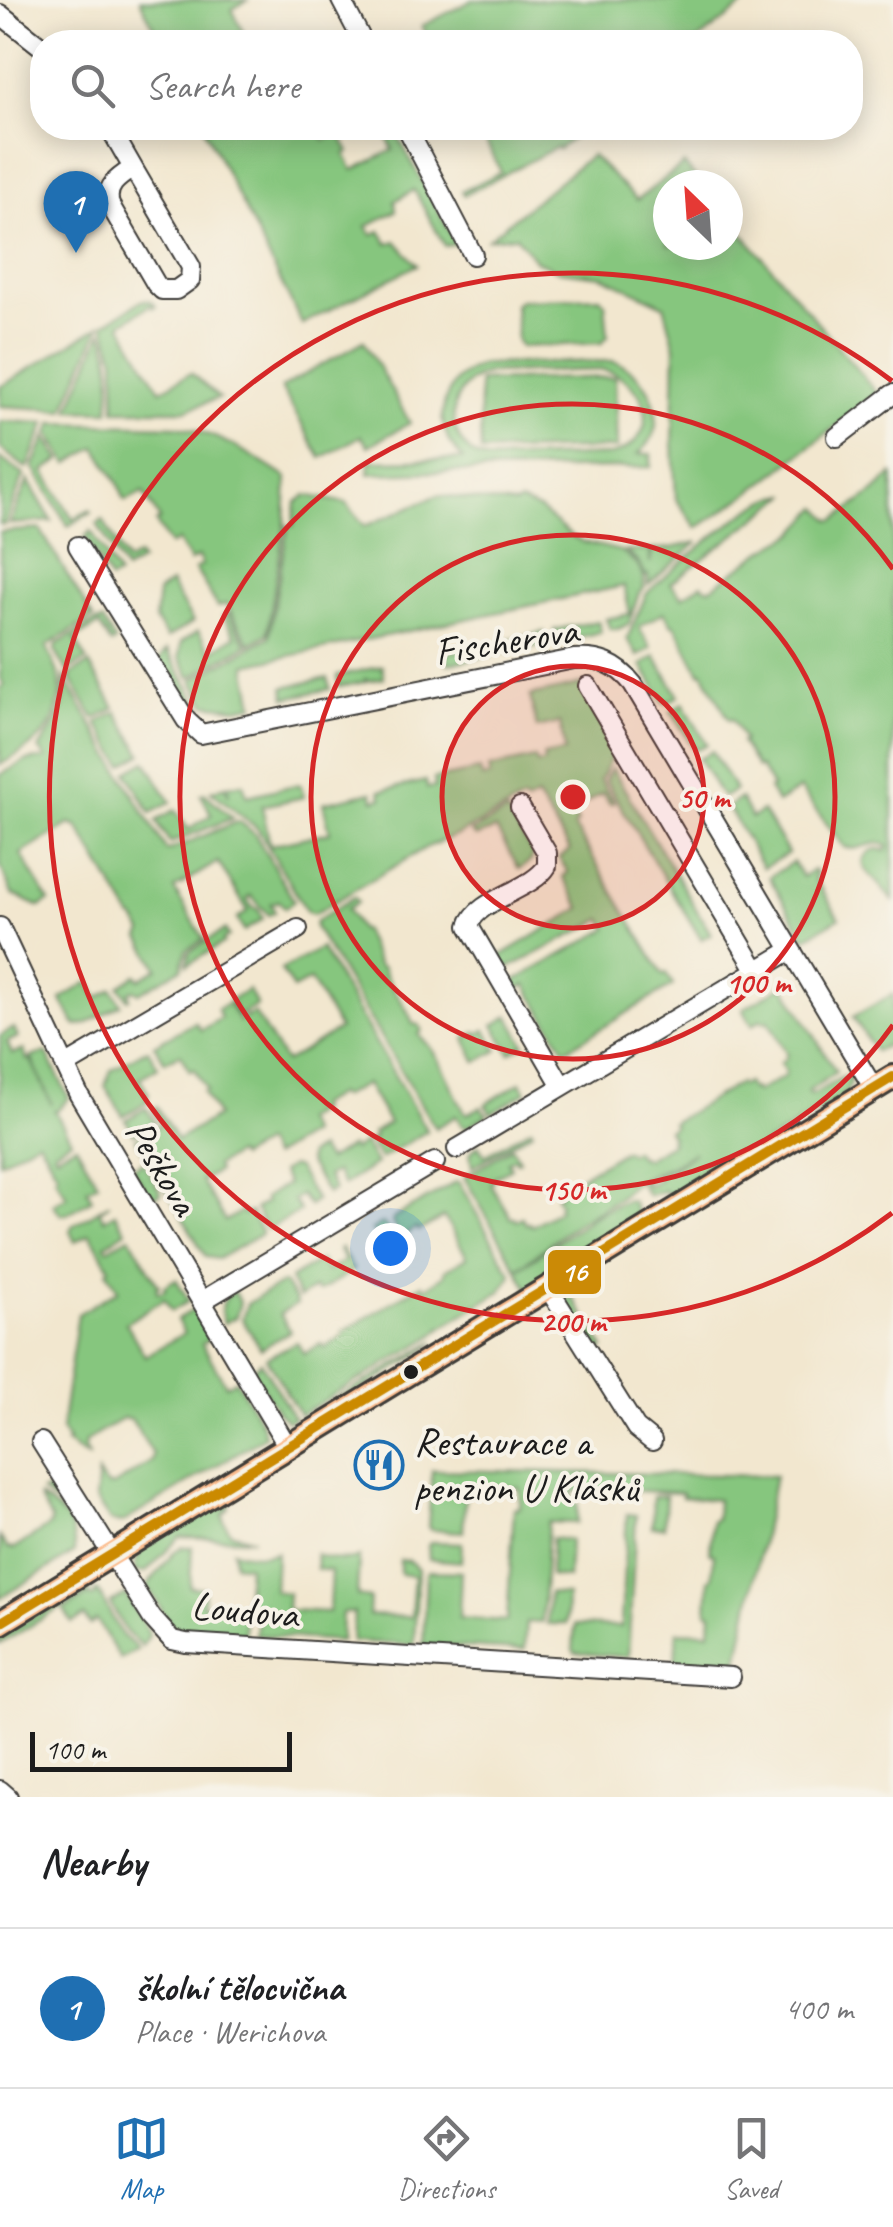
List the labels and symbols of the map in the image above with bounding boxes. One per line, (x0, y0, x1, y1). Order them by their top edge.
pin: 1 (44, 170, 108, 253)
north arrow (653, 170, 743, 260)
street label: Fischerova (431, 605, 584, 677)
centre of rings (555, 779, 591, 815)
text: 50 m (679, 779, 732, 817)
text: 100 m (726, 964, 793, 1002)
street label: Peškova (114, 1110, 211, 1226)
text: 150 m (541, 1171, 608, 1209)
your location (365, 1223, 416, 1274)
line badge: 16 (546, 1248, 603, 1296)
text: 16 (561, 1254, 589, 1289)
text: 200 m (541, 1303, 608, 1341)
unlabelled marker (401, 1362, 421, 1382)
place label: Restaurace a penzion U Klásků (414, 1417, 641, 1513)
restaurant icon: Restaurace a penzion U Klásků (353, 1439, 405, 1491)
street label: Loudova (190, 1580, 303, 1640)
scale bar (30, 1727, 292, 1772)

